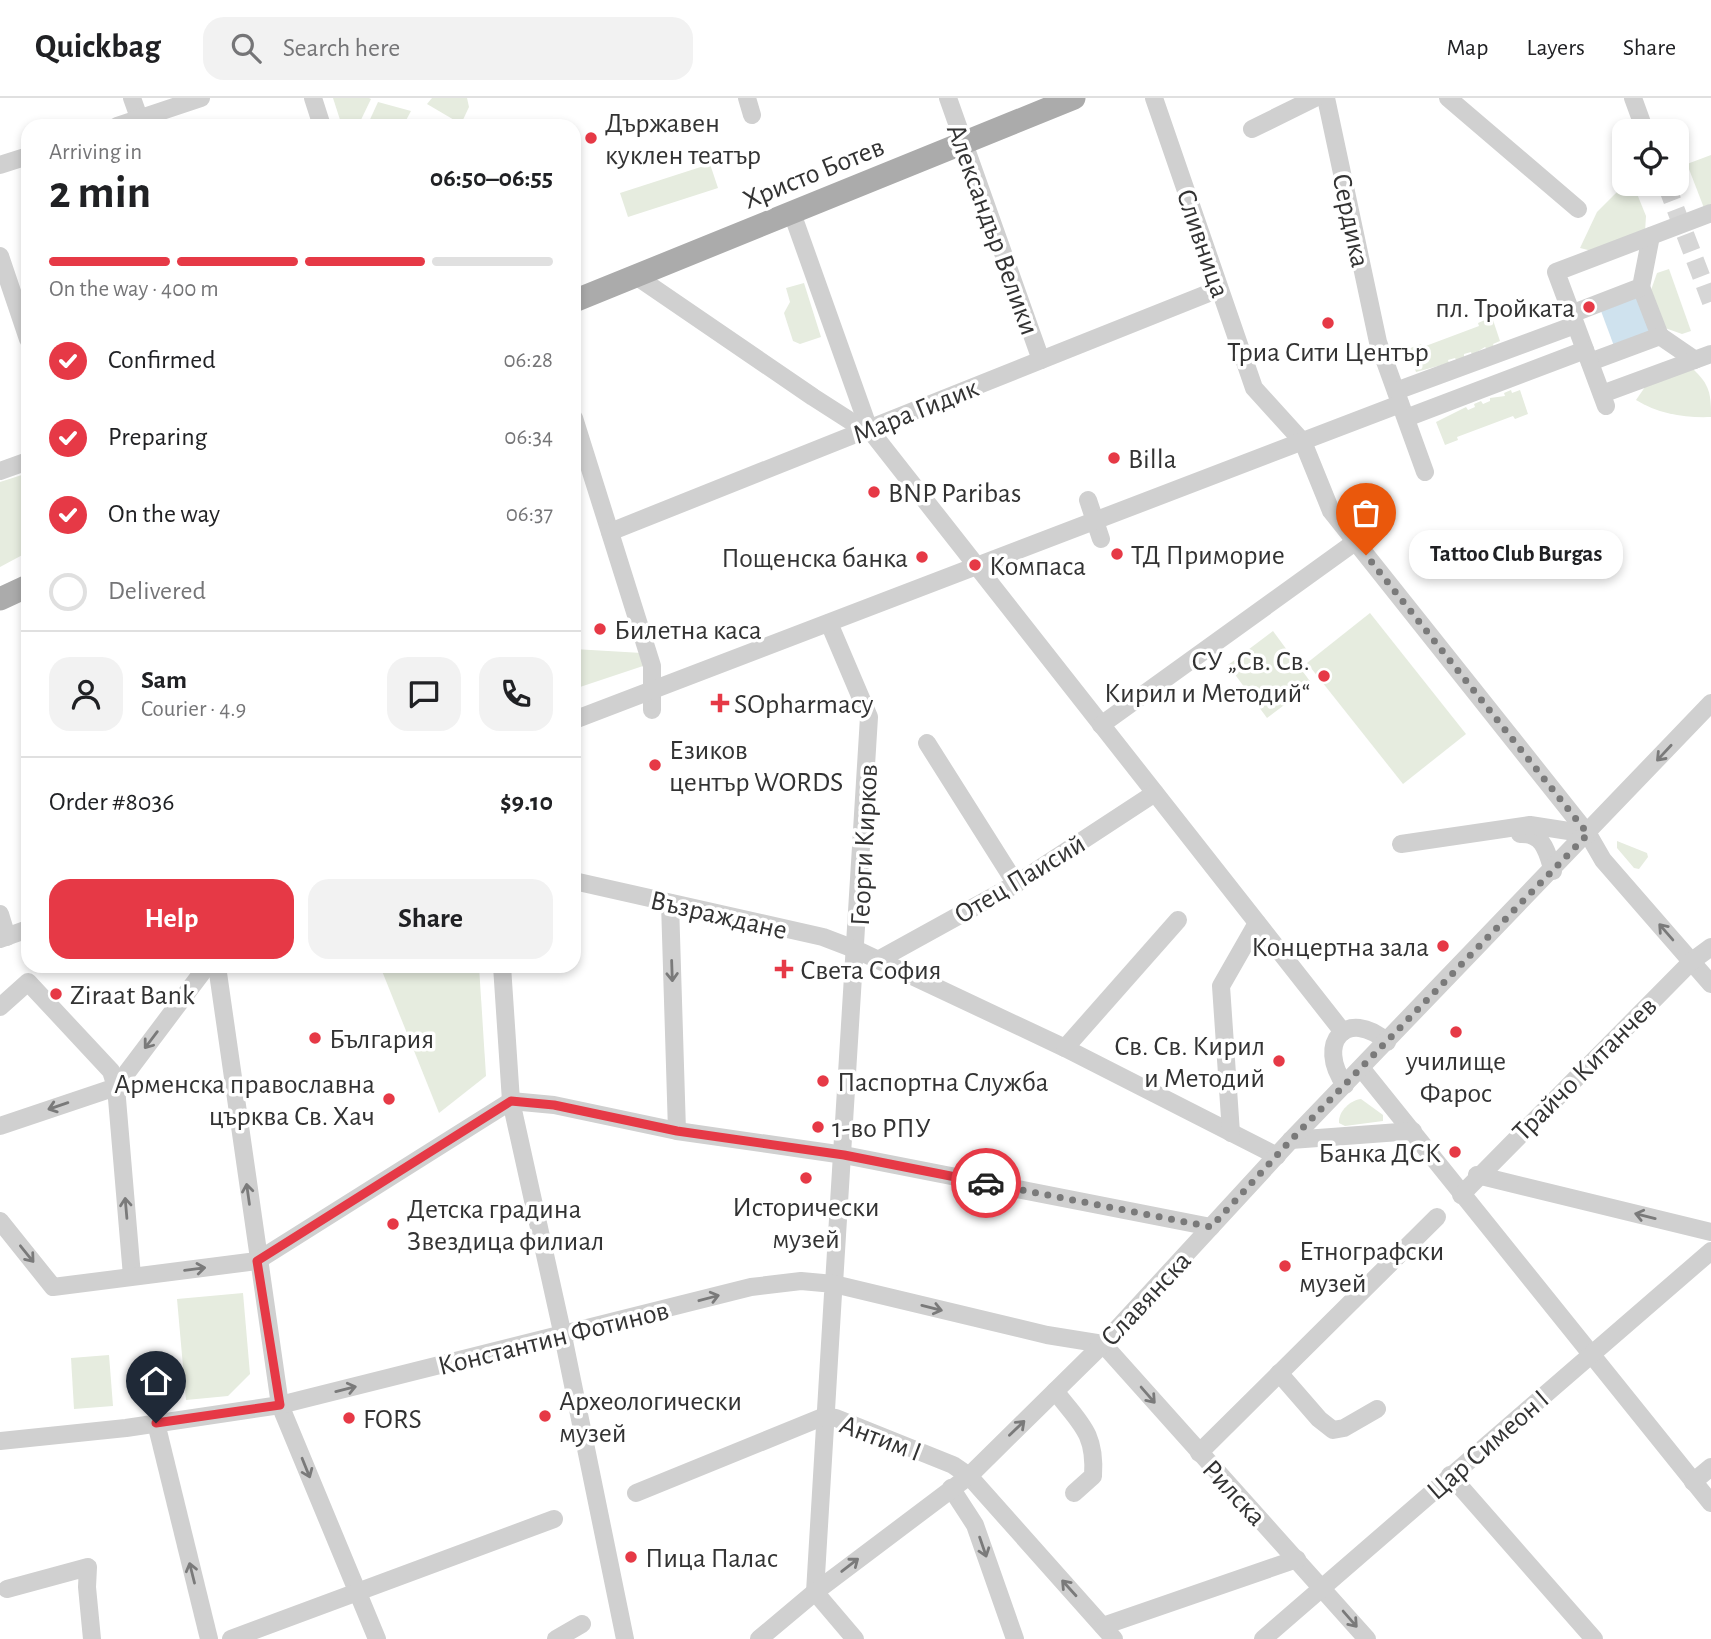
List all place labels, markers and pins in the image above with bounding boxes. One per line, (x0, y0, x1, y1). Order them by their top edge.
place label: Държавен куклен театър (605, 110, 761, 170)
marker: Държавен куклен театър (583, 130, 599, 146)
place label: пл. Тройката (1435, 295, 1575, 323)
marker: пл. Тройката (1581, 299, 1597, 315)
marker: Триа Сити Център (1320, 315, 1336, 331)
place label: Триа Сити Център (1227, 339, 1429, 367)
place label: Billa (1128, 446, 1177, 474)
marker: Billa (1106, 450, 1122, 466)
place label: BNP Paribas (888, 480, 1021, 508)
pin (1336, 483, 1396, 555)
marker: BNP Paribas (866, 484, 882, 500)
callout: Tattoo Club Burgas (1408, 531, 1622, 580)
place label: ТД Приморие (1131, 542, 1285, 570)
place label: Пощенска банка (721, 545, 908, 573)
marker: ТД Приморие (1109, 546, 1125, 562)
marker: Пощенска банка (914, 549, 930, 565)
place label: Компаса (989, 553, 1086, 581)
marker: Компаса (967, 557, 983, 573)
place label: Билетна каса (614, 617, 762, 645)
marker: Билетна каса (592, 621, 608, 637)
place label: СУ „Св. Св. Кирил и Методий“ (1104, 648, 1310, 708)
marker: СУ „Св. Св. Кирил и Методий“ (1316, 668, 1332, 684)
place label: SOpharmacy (734, 691, 874, 719)
marker: SOpharmacy (712, 695, 728, 711)
place label: Езиков център WORDS (669, 737, 843, 797)
marker: Езиков център WORDS (647, 757, 663, 773)
place label: Концертна зала (1251, 934, 1429, 962)
marker: Концертна зала (1435, 938, 1451, 954)
place label: Света София (800, 957, 942, 985)
marker: Света София (774, 959, 794, 979)
place label: Ziraat Bank (70, 982, 195, 1010)
marker: Ziraat Bank (48, 986, 64, 1002)
marker: училище Фарос (1448, 1024, 1464, 1040)
place label: България (329, 1026, 434, 1054)
marker: България (307, 1030, 323, 1046)
place label: Св. Св. Кирил и Методий (1114, 1033, 1265, 1093)
place label: училище Фарос (1405, 1048, 1506, 1108)
marker: Св. Св. Кирил и Методий (1271, 1053, 1287, 1069)
place label: Паспортна Служба (837, 1069, 1049, 1097)
place label: Арменска православна църква Св. Хач (114, 1071, 375, 1131)
marker: Паспортна Служба (815, 1073, 831, 1089)
marker: Арменска православна църква Св. Хач (381, 1091, 397, 1107)
place label: 1-во РПУ (832, 1115, 931, 1143)
marker: 1-во РПУ (810, 1119, 826, 1135)
place label: Банка ДСК (1318, 1140, 1441, 1168)
marker: Банка ДСК (1447, 1144, 1463, 1160)
marker: Исторически музей (798, 1170, 814, 1186)
place label: Исторически музей (732, 1194, 880, 1254)
place label: Детска градина Звездица филиал (407, 1196, 604, 1256)
marker: Детска градина Звездица филиал (385, 1216, 401, 1232)
place label: Етнографски музей (1299, 1238, 1444, 1298)
marker: Етнографски музей (1277, 1258, 1293, 1274)
pin (126, 1351, 186, 1423)
place label: Археологически музей (559, 1388, 742, 1448)
place label: FORS (363, 1406, 422, 1434)
marker: Археологически музей (537, 1408, 553, 1424)
marker: FORS (341, 1410, 357, 1426)
place label: Пица Палас (645, 1545, 778, 1573)
marker: Пица Палас (623, 1549, 639, 1565)

